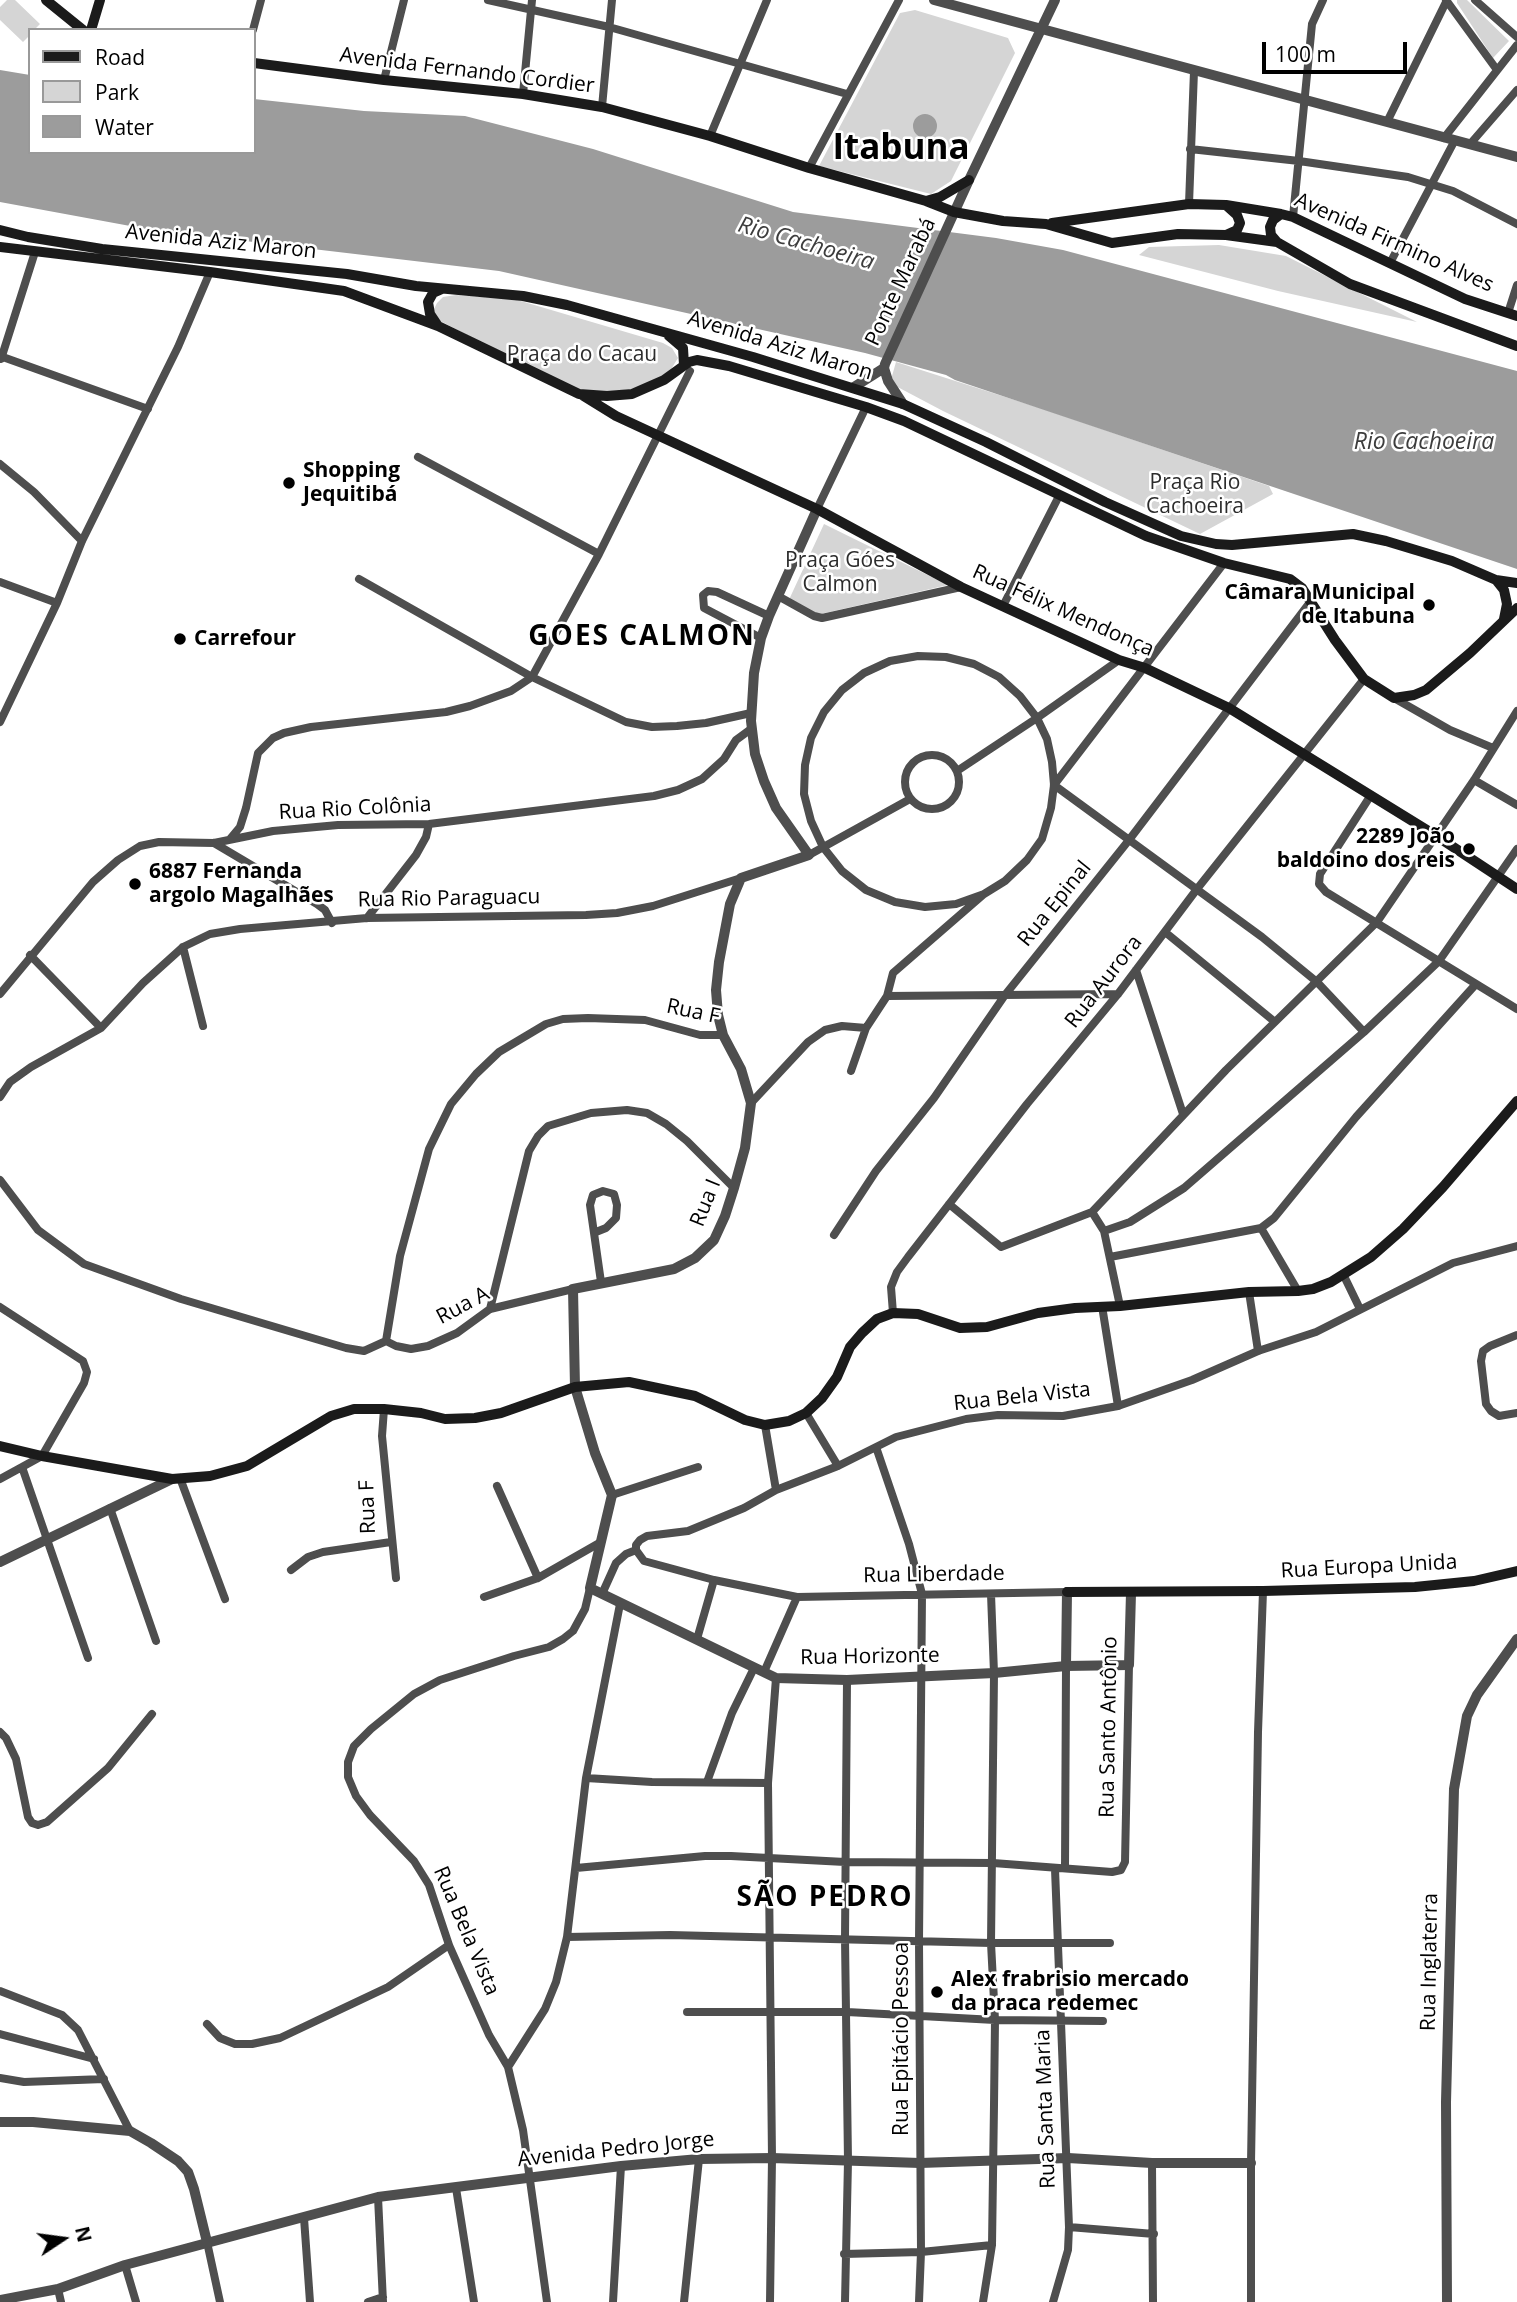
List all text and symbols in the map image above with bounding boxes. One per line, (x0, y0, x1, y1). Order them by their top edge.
legend (28, 28, 256, 154)
scale bar (1265, 28, 1410, 72)
text: 100 m (1275, 40, 1336, 68)
text: Road (95, 43, 145, 71)
street label: Avenida Fernando Cordier (338, 43, 596, 99)
text: Park (95, 78, 139, 106)
text: Water (95, 113, 154, 141)
district label: Itabuna (832, 128, 970, 170)
street label: Avenida Firmino Alves (1291, 188, 1497, 298)
water label: Rio Cachoeira (735, 211, 877, 277)
street label: Ponte Marabá (860, 214, 942, 350)
street label: Avenida Aziz Maron (124, 219, 318, 265)
street label: Avenida Aziz Maron (684, 306, 876, 386)
park label: Praça do Cacau (507, 342, 657, 368)
water label: Rio Cachoeira (1354, 428, 1494, 456)
place label: Shopping Jequitibá (303, 458, 400, 508)
park label: Praça Rio Cachoeira (1146, 470, 1244, 520)
marker: Shopping Jequitibá (281, 475, 297, 491)
park label: Praça Góes Calmon (785, 548, 895, 598)
street label: Rua Félix Mendonça (968, 560, 1158, 662)
place label: Câmara Municipal de Itabuna (1225, 580, 1415, 630)
marker: Câmara Municipal de Itabuna (1421, 597, 1437, 613)
district label: GOES CALMON (530, 620, 754, 654)
place label: Carrefour (194, 626, 296, 652)
marker: Carrefour (172, 631, 188, 647)
street label: Rua Rio Colônia (278, 792, 432, 826)
place label: 2289 João baldoino dos reis (1277, 824, 1455, 874)
marker: 2289 João baldoino dos reis (1461, 841, 1477, 857)
street label: Rua Epinal (1013, 856, 1097, 952)
place label: 6887 Fernanda argolo Magalhães (149, 859, 334, 909)
marker: 6887 Fernanda argolo Magalhães (127, 876, 143, 892)
street label: Rua Rio Paraguacu (357, 885, 541, 913)
street label: Rua Aurora (1060, 931, 1148, 1033)
street label: Rua F (664, 994, 722, 1030)
street label: Rua I (685, 1176, 727, 1230)
street label: Rua A (432, 1282, 494, 1330)
street label: Rua Bela Vista (952, 1377, 1092, 1417)
street label: Rua F (354, 1480, 382, 1534)
street label: Rua Europa Unida (1280, 1550, 1458, 1584)
street label: Rua Liberdade (863, 1561, 1005, 1589)
street label: Rua Santo Antônio (1095, 1636, 1123, 1818)
street label: Rua Horizonte (800, 1643, 940, 1671)
street label: Rua Bela Vista (427, 1863, 505, 1999)
district label: SÃO PEDRO (738, 1881, 912, 1915)
street label: Rua Inglaterra (1416, 1893, 1444, 2031)
street label: Rua Epitácio Pessoa (889, 1942, 915, 2136)
place label: Alex frabrisio mercado da praca redemec (951, 1967, 1189, 2017)
marker: Alex frabrisio mercado da praca redemec (929, 1984, 945, 2000)
street label: Rua Santa Maria (1031, 2029, 1061, 2189)
street label: Avenida Pedro Jorge (516, 2127, 716, 2173)
north arrow (28, 2204, 98, 2274)
text: N (69, 2224, 98, 2245)

